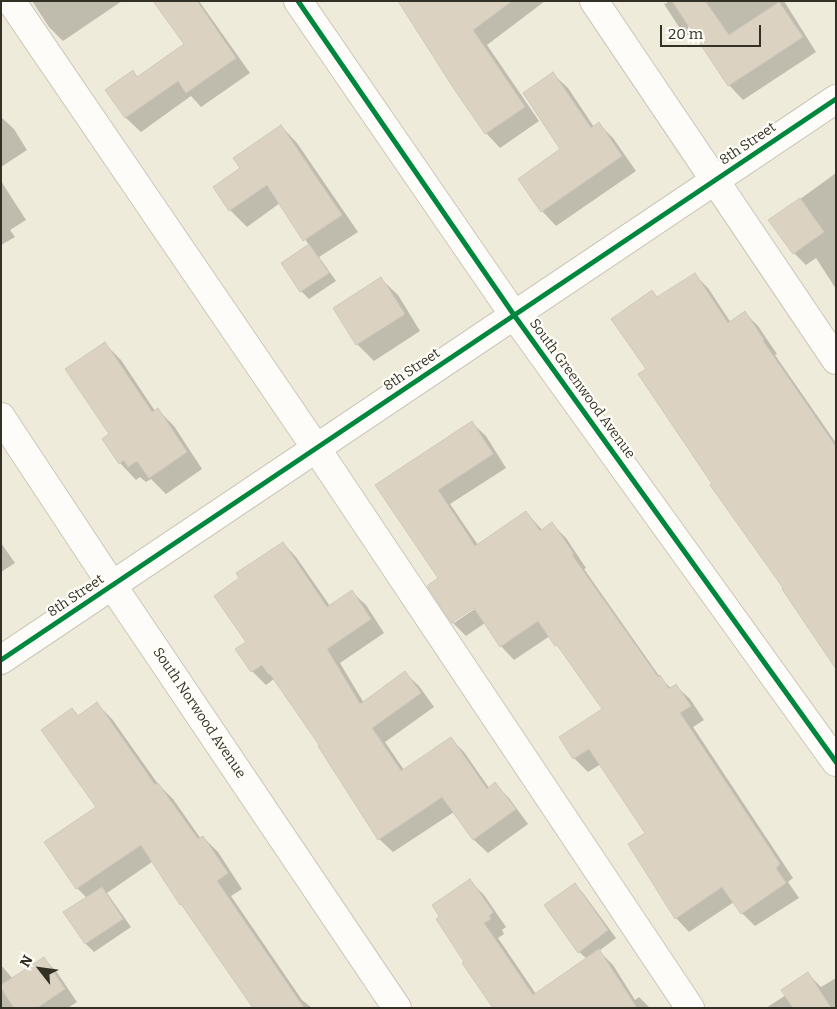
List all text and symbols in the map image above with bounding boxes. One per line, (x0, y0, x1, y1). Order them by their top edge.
scale bar (662, 15, 763, 47)
text: 20 m (668, 25, 703, 43)
street label: 8th Street (717, 119, 779, 169)
street label: South Greenwood Avenue (526, 316, 638, 462)
street label: 8th Street (381, 345, 443, 395)
street label: 8th Street (45, 571, 107, 621)
street label: South Norwood Avenue (149, 644, 249, 782)
north arrow (15, 944, 65, 994)
text: N (17, 952, 37, 970)

